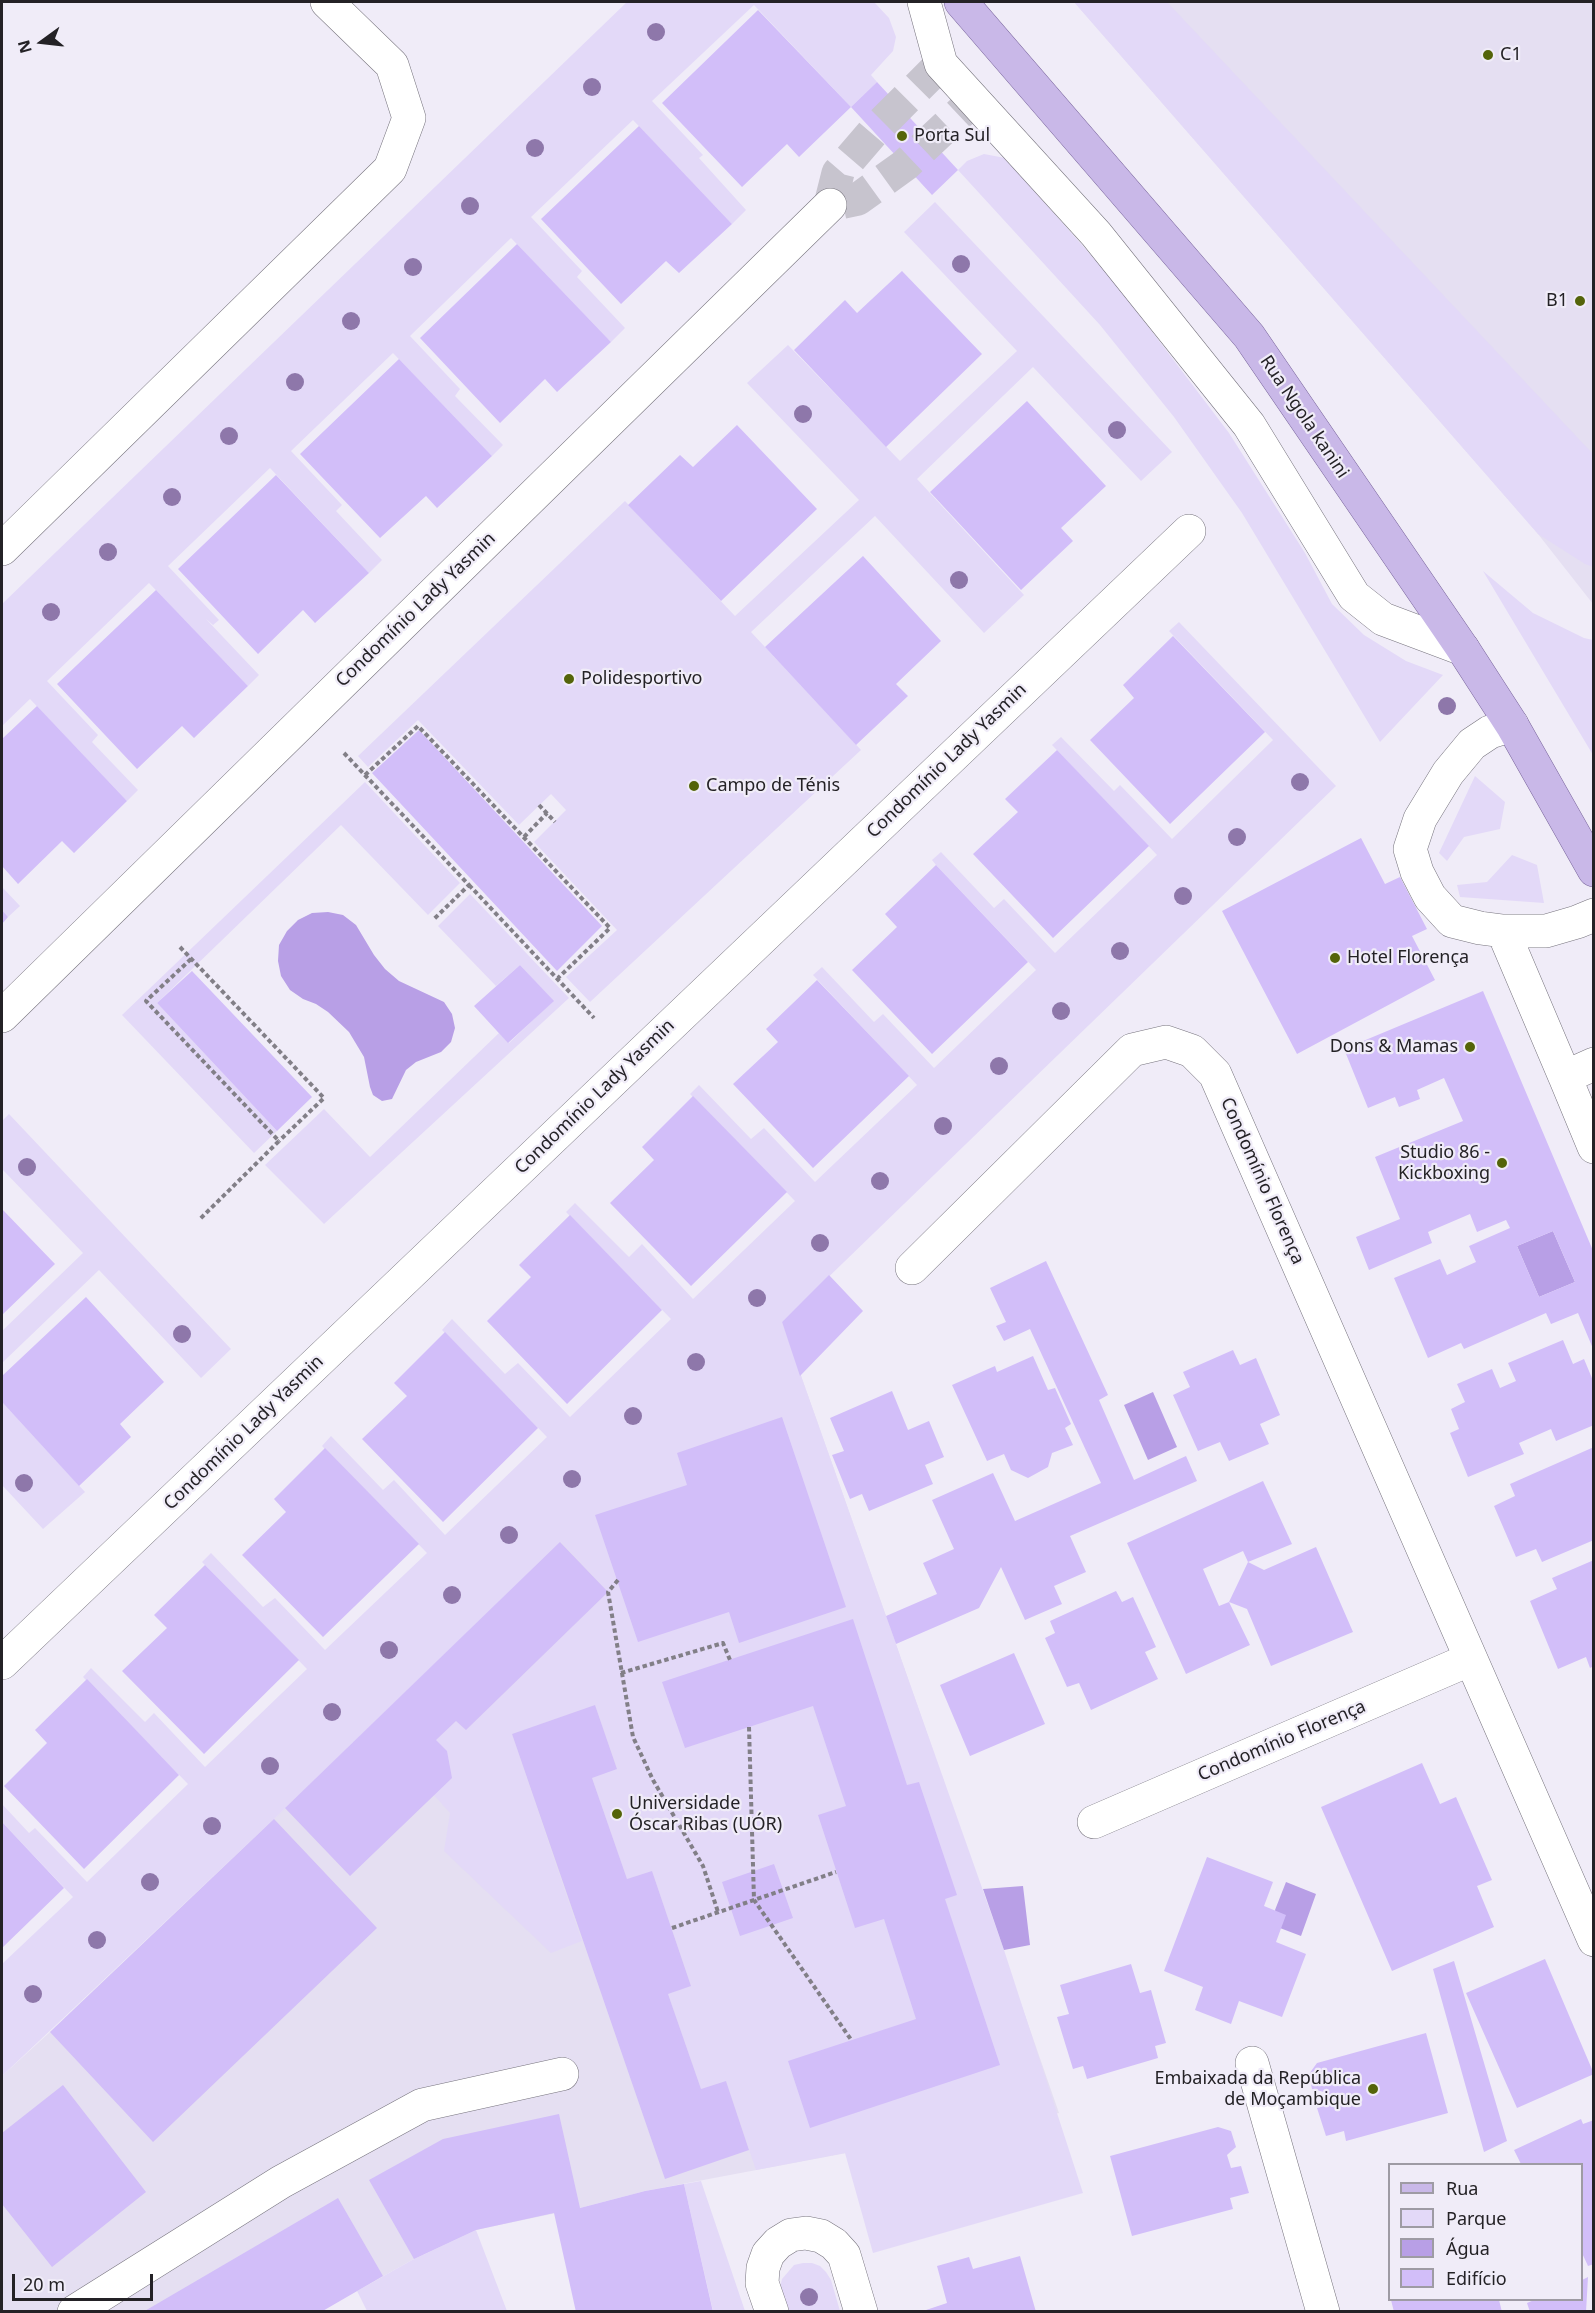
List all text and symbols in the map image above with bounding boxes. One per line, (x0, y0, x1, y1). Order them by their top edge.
north arrow (12, 12, 72, 72)
text: N (12, 38, 37, 56)
place label: C1 (1500, 44, 1522, 66)
marker: C1 (1481, 48, 1495, 62)
place label: Porta Sul (914, 125, 990, 147)
marker: Porta Sul (895, 129, 909, 143)
place label: B1 (1546, 290, 1568, 312)
marker: B1 (1573, 294, 1587, 308)
street label: Rua Ngola kanini (1255, 352, 1353, 482)
street label: Condomínio Lady Yasmin (332, 528, 500, 692)
place label: Polidesportivo (581, 668, 702, 690)
marker: Polidesportivo (562, 672, 576, 686)
street label: Condomínio Lady Yasmin (863, 679, 1031, 843)
place label: Campo de Ténis (706, 775, 840, 797)
marker: Campo de Ténis (687, 779, 701, 793)
place label: Hotel Florença (1347, 947, 1469, 969)
marker: Hotel Florença (1328, 951, 1342, 965)
street label: Condomínio Lady Yasmin (511, 1015, 679, 1179)
place label: Dons & Mamas (1330, 1036, 1458, 1058)
marker: Dons & Mamas (1463, 1040, 1477, 1054)
street label: Condomínio Florença (1216, 1094, 1308, 1268)
place label: Studio 86 - Kickboxing (1398, 1142, 1490, 1184)
marker: Studio 86 - Kickboxing (1495, 1156, 1509, 1170)
street label: Condomínio Lady Yasmin (160, 1351, 328, 1515)
street label: Condomínio Florença (1195, 1696, 1369, 1786)
place label: Universidade Óscar Ribas (UÓR) (629, 1793, 782, 1836)
marker: Universidade Óscar Ribas (UÓR) (610, 1807, 624, 1821)
place label: Embaixada da República de Moçambique (1154, 2068, 1361, 2110)
marker: Embaixada da República de Moçambique (1366, 2082, 1380, 2096)
legend (1388, 2163, 1583, 2301)
text: Rua (1446, 2176, 1478, 2200)
text: Parque (1446, 2206, 1506, 2230)
text: Água (1446, 2236, 1490, 2260)
scale bar (15, 2262, 156, 2300)
text: Edifício (1446, 2266, 1507, 2290)
text: 20 m (23, 2272, 65, 2296)

